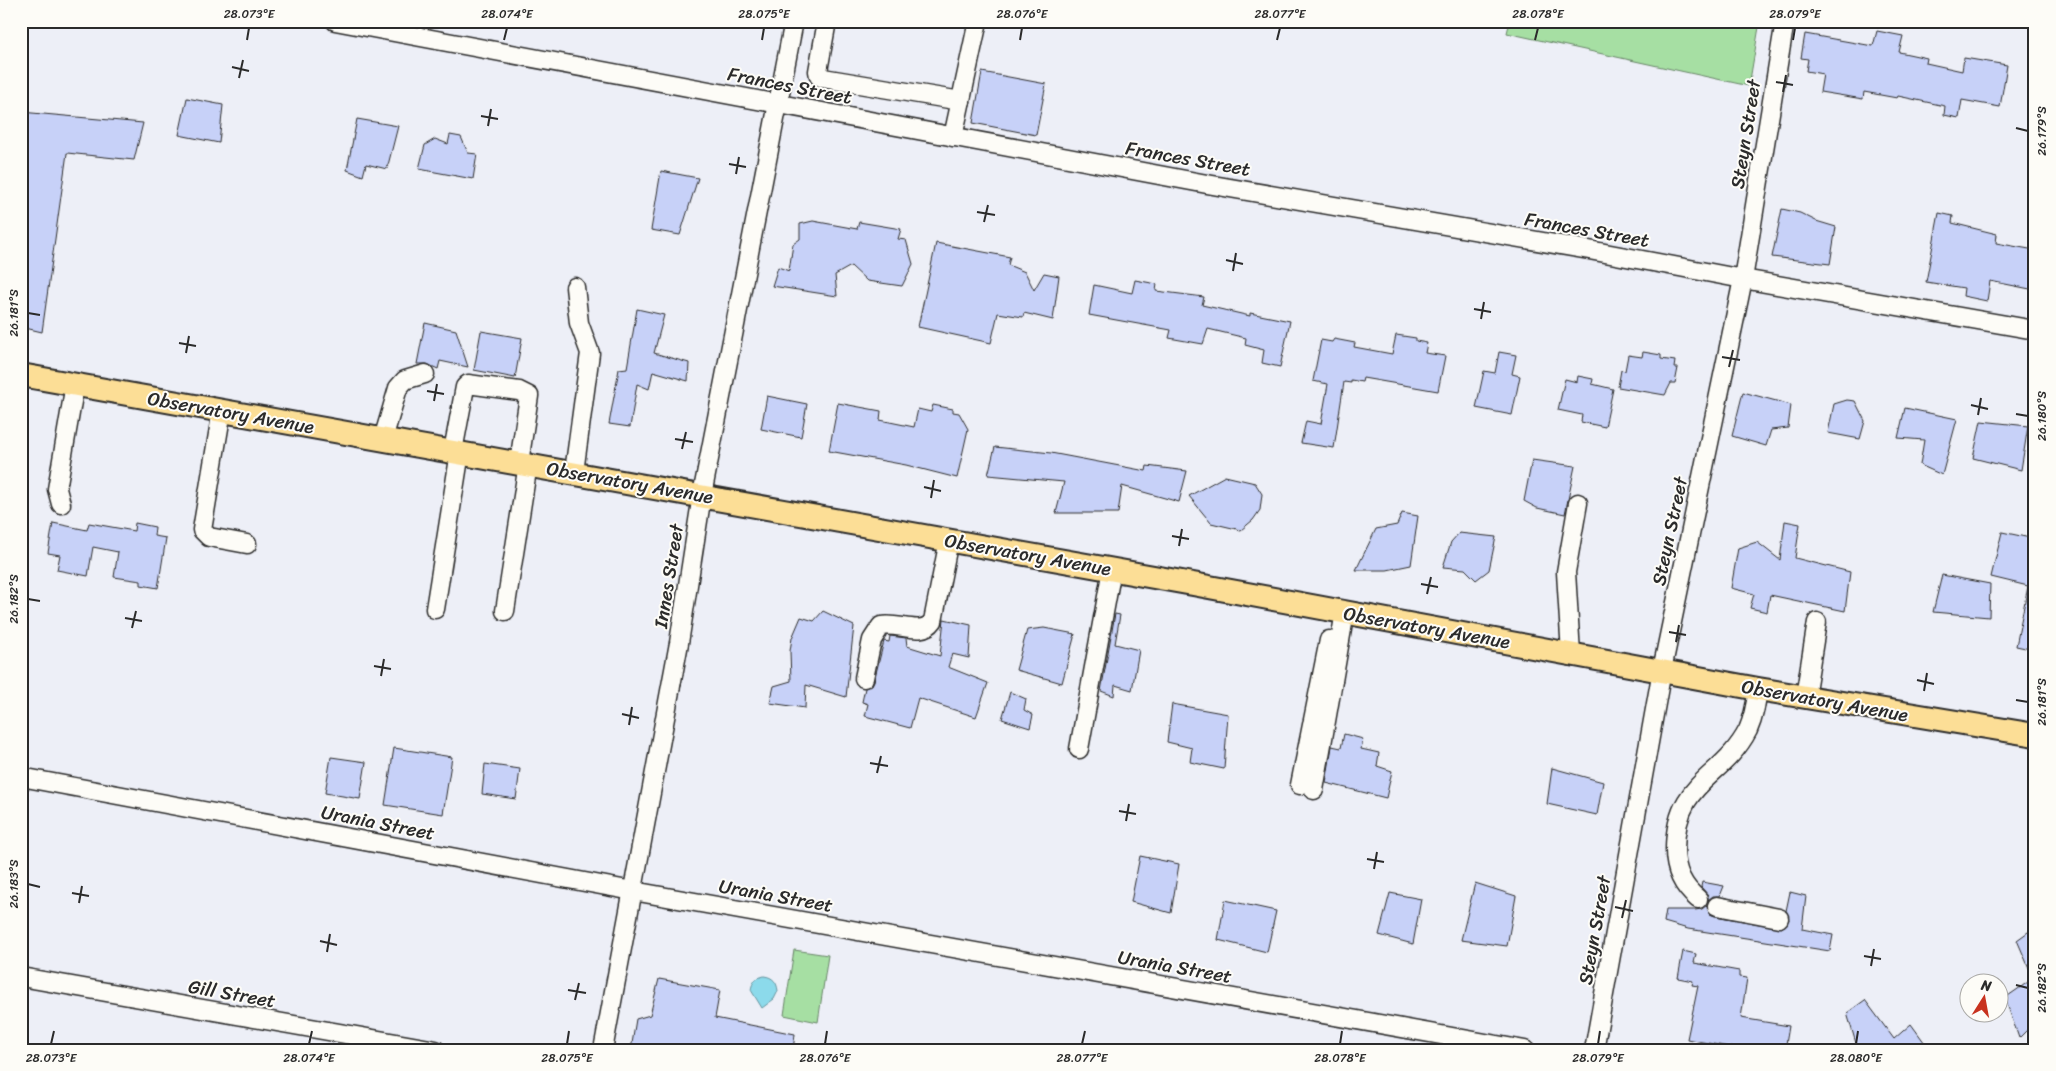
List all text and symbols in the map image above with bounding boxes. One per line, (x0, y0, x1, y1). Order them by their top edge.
text: 28.073°E (224, 3, 276, 25)
text: 28.074°E (481, 3, 534, 25)
text: 28.075°E (738, 3, 791, 25)
text: 28.076°E (997, 3, 1049, 25)
text: 28.077°E (1255, 3, 1307, 25)
text: 28.078°E (1512, 3, 1565, 25)
text: 28.079°E (1769, 3, 1822, 25)
street label: Frances Street (725, 57, 855, 114)
street label: Steyn Street (1721, 76, 1771, 191)
text: 26.179°S (2031, 106, 2053, 156)
street label: Frances Street (1123, 131, 1253, 186)
street label: Frances Street (1522, 202, 1652, 257)
text: 26.181°S (3, 289, 25, 337)
street label: Observatory Avenue (145, 382, 317, 443)
text: 26.180°S (2031, 391, 2053, 441)
street label: Observatory Avenue (544, 452, 716, 513)
street label: Steyn Street (1642, 472, 1697, 589)
street label: Innes Street (644, 520, 693, 632)
street label: Observatory Avenue (942, 524, 1114, 585)
text: 26.182°S (3, 574, 25, 624)
street label: Observatory Avenue (1341, 597, 1513, 658)
street label: Observatory Avenue (1739, 670, 1911, 731)
text: 26.181°S (2031, 678, 2053, 726)
street label: Urania Street (318, 795, 438, 850)
text: 26.183°S (3, 859, 25, 909)
street label: Urania Street (716, 869, 835, 922)
street label: Steyn Street (1569, 872, 1621, 987)
street label: Urania Street (1115, 940, 1234, 993)
text: 26.182°S (2031, 963, 2053, 1013)
street label: Gill Street (186, 970, 278, 1017)
text: N (1978, 972, 1994, 999)
north arrow (1958, 974, 2008, 1024)
text: 28.073°E (26, 1047, 78, 1069)
text: 28.074°E (283, 1047, 336, 1069)
text: 28.075°E (541, 1047, 594, 1069)
text: 28.076°E (800, 1047, 852, 1069)
text: 28.077°E (1057, 1047, 1109, 1069)
text: 28.078°E (1314, 1047, 1367, 1069)
text: 28.079°E (1572, 1047, 1625, 1069)
text: 28.080°E (1830, 1047, 1883, 1069)

